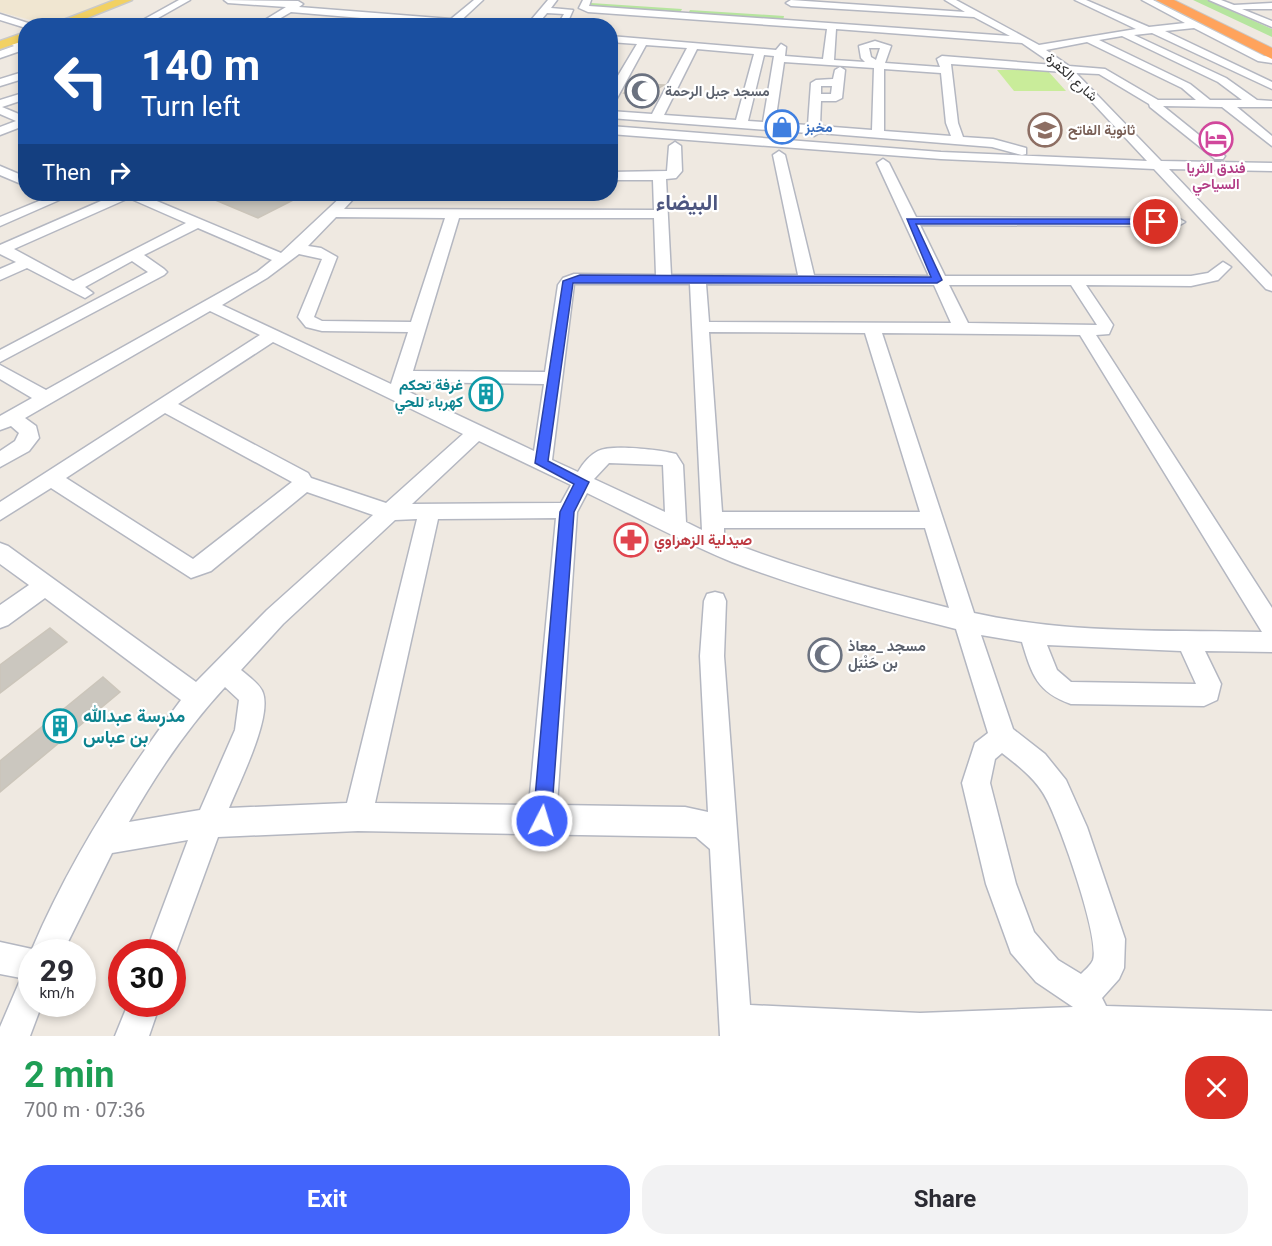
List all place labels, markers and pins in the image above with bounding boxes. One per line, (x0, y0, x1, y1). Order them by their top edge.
mosque icon: مسجد جبل الرحمة (624, 73, 660, 109)
place label: مسجد جبل الرحمة (665, 83, 770, 100)
shop icon: مخبز (764, 109, 800, 145)
school or university icon: ثانوية الفاتح (1027, 112, 1063, 148)
place label: مخبز (804, 119, 833, 136)
hotel icon: فندق الثريا السياحي (1198, 121, 1234, 157)
place label: ثانوية الفاتح (1068, 122, 1136, 140)
place label: فندق الثريا السياحي (1186, 160, 1246, 196)
pin (1130, 196, 1181, 247)
place label: غرفة تحكم كهرباء للحي (395, 376, 463, 415)
building icon: غرفة تحكم كهرباء للحي (468, 376, 504, 412)
pharmacy icon: صيدلية الزهراوي (613, 522, 649, 558)
place label: صيدلية الزهراوي (654, 531, 753, 553)
mosque icon: مسجد _معاذ بن حَنْبَل (807, 637, 843, 673)
place label: مسجد _معاذ بن حَنْبَل (848, 637, 926, 672)
place label: مدرسة عبدالله بن عباس (83, 705, 185, 748)
building icon: مدرسة عبدالله بن عباس (42, 708, 78, 744)

